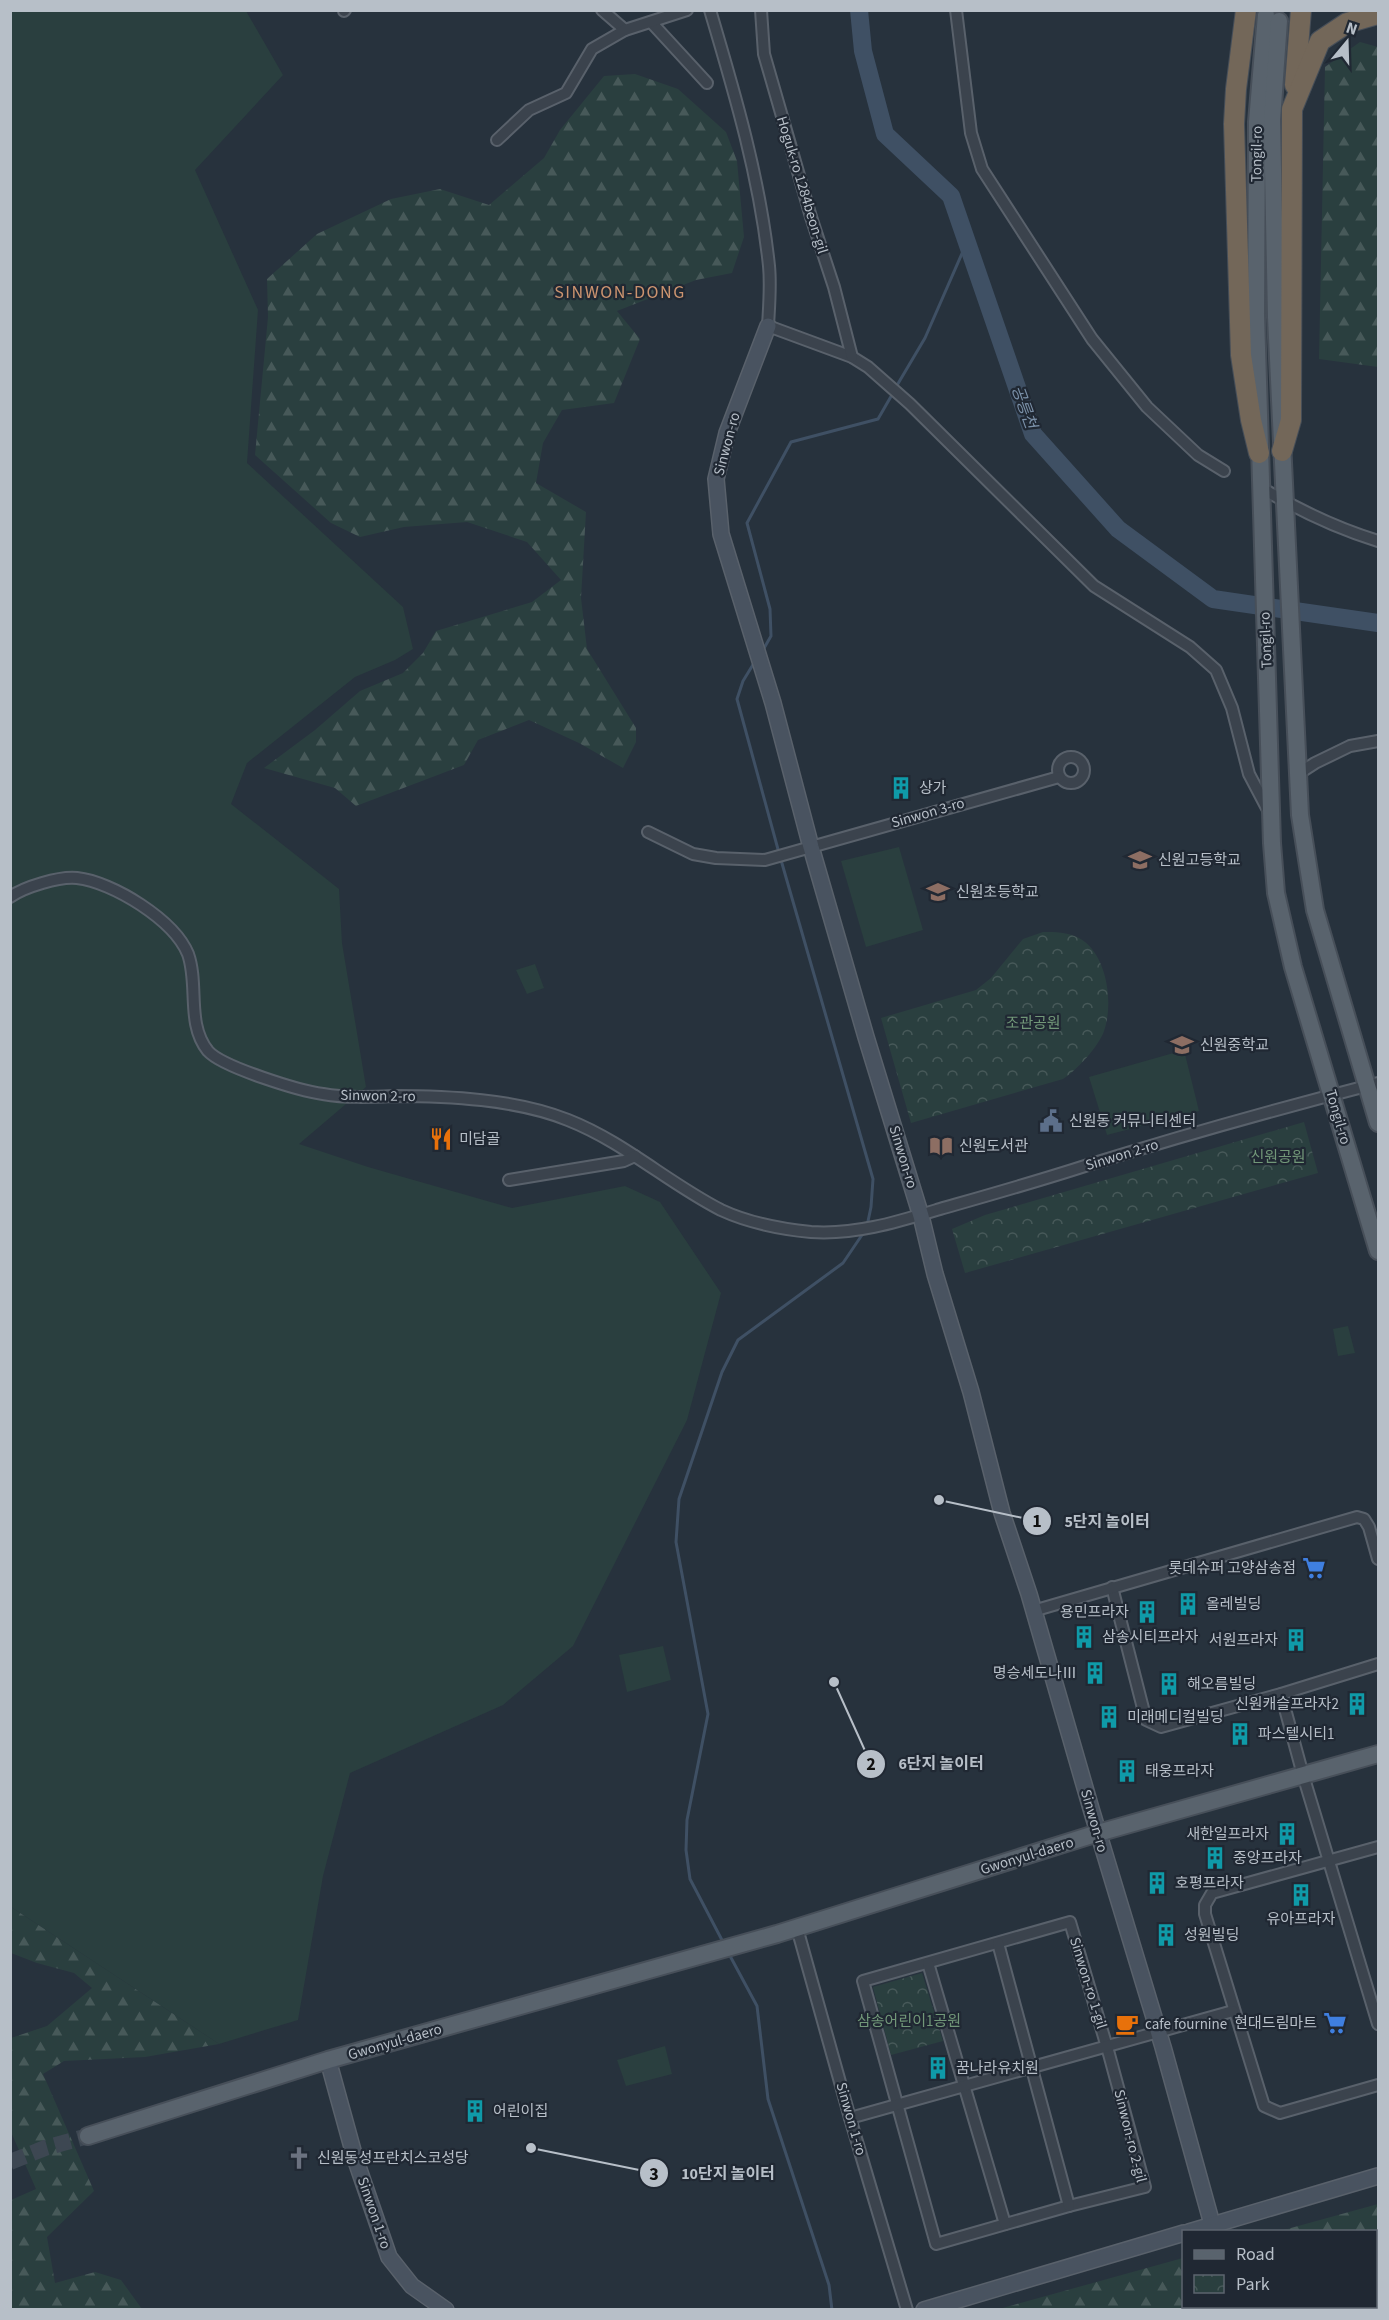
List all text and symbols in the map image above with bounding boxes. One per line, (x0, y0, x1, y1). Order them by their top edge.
north arrow (1317, 12, 1377, 72)
text: N (1343, 17, 1360, 41)
street label: Hoguk-ro 1284beon-gil (771, 114, 833, 257)
street label: Tongil-ro (1246, 126, 1268, 182)
district label: SINWON-DONG (554, 280, 686, 305)
water label: 공릉천 (1006, 382, 1043, 434)
street label: Sinwon-ro (708, 410, 746, 478)
street label: Tongil-ro (1255, 611, 1277, 669)
building icon: 상가 (888, 775, 914, 801)
place label: 상가 (919, 778, 947, 799)
street label: Sinwon 3-ro (889, 793, 967, 833)
school or university icon: 신원고등학교 (1127, 847, 1153, 873)
place label: 신원고등학교 (1158, 850, 1241, 871)
school or university icon: 신원초등학교 (925, 879, 951, 905)
place label: 신원초등학교 (956, 882, 1039, 903)
park label: 조관공원 (1005, 1013, 1061, 1034)
school or university icon: 신원중학교 (1169, 1032, 1195, 1058)
place label: 신원중학교 (1200, 1035, 1269, 1056)
street label: Sinwon 2-ro (340, 1085, 416, 1107)
street label: Tongil-ro (1320, 1087, 1356, 1147)
public building icon: 신원동 커뮤니티센터 (1038, 1108, 1064, 1134)
place label: 신원동 커뮤니티센터 (1069, 1111, 1196, 1132)
street label: Sinwon-ro (883, 1123, 923, 1191)
restaurant icon: 미담골 (428, 1126, 454, 1152)
place label: 미담골 (459, 1129, 500, 1150)
library icon: 신원도서관 (928, 1133, 954, 1159)
street label: Sinwon 2-ro (1083, 1134, 1161, 1176)
place label: 신원도서관 (959, 1136, 1028, 1157)
park label: 신원공원 (1250, 1147, 1306, 1168)
callout: 5단지 놀이터 (1022, 1504, 1161, 1538)
text: 1 (1032, 1509, 1042, 1534)
text: 5단지 놀이터 (1064, 1511, 1150, 1533)
supermarket icon: 롯데슈퍼 고양삼송점 (1301, 1555, 1327, 1581)
place label: 롯데슈퍼 고양삼송점 (1169, 1558, 1296, 1579)
building icon: 올레빌딩 (1175, 1591, 1201, 1617)
place label: 올레빌딩 (1206, 1594, 1261, 1615)
building icon: 용민프라자 (1134, 1599, 1160, 1625)
place label: 용민프라자 (1060, 1602, 1129, 1623)
building icon: 삼송시티프라자 (1071, 1624, 1097, 1650)
place label: 삼송시티프라자 (1102, 1627, 1199, 1648)
building icon: 서원프라자 (1283, 1627, 1309, 1653)
place label: 서원프라자 (1209, 1630, 1278, 1651)
building icon: 명승세도나Ⅲ (1082, 1660, 1108, 1686)
place label: 명승세도나Ⅲ (993, 1663, 1077, 1684)
building icon: 해오름빌딩 (1156, 1671, 1182, 1697)
place label: 해오름빌딩 (1187, 1674, 1256, 1695)
building icon: 신원캐슬프라자2 (1344, 1691, 1370, 1717)
place label: 신원캐슬프라자2 (1235, 1694, 1339, 1715)
building icon: 미래메디컬빌딩 (1096, 1704, 1122, 1730)
place label: 미래메디컬빌딩 (1127, 1707, 1224, 1728)
building icon: 파스텔시티1 (1227, 1721, 1253, 1747)
place label: 파스텔시티1 (1258, 1724, 1334, 1745)
callout: 6단지 놀이터 (856, 1747, 995, 1781)
text: 2 (866, 1752, 876, 1777)
text: 6단지 놀이터 (898, 1753, 984, 1775)
building icon: 태웅프라자 (1114, 1758, 1140, 1784)
place label: 태웅프라자 (1145, 1761, 1214, 1782)
street label: Sinwon-ro (1075, 1787, 1113, 1855)
building icon: 새한일프라자 (1274, 1821, 1300, 1847)
place label: 새한일프라자 (1186, 1824, 1269, 1845)
street label: Gwonyul-daero (978, 1832, 1076, 1880)
building icon: 중앙프라자 (1202, 1845, 1228, 1871)
place label: 중앙프라자 (1233, 1848, 1302, 1869)
building icon: 호평프라자 (1144, 1870, 1170, 1896)
place label: 호평프라자 (1175, 1873, 1244, 1894)
building icon: 유아프라자 (1288, 1882, 1314, 1908)
place label: 유아프라자 (1266, 1909, 1336, 1930)
building icon: 성원빌딩 (1153, 1922, 1179, 1948)
place label: 성원빌딩 (1184, 1925, 1239, 1946)
street label: Sinwon-ro 1-gil (1064, 1934, 1112, 2032)
supermarket icon: 현대드림마트 (1322, 2010, 1348, 2036)
park label: 삼송어린이1공원 (857, 2011, 961, 2032)
cafe icon: cafe fournine (1114, 2011, 1140, 2037)
place label: 현대드림마트 (1234, 2013, 1317, 2034)
place label: cafe fournine (1145, 2014, 1227, 2035)
street label: Gwonyul-daero (346, 2019, 444, 2065)
building icon: 꿈나라유치원 (925, 2055, 951, 2081)
place label: 꿈나라유치원 (956, 2058, 1039, 2079)
street label: Sinwon 1-ro (831, 2080, 871, 2158)
street label: Sinwon-ro 2-gil (1108, 2087, 1152, 2185)
building icon: 어린이집 (462, 2098, 488, 2124)
place label: 어린이집 (493, 2101, 548, 2122)
church icon: 신원동성프란치스코성당 (286, 2145, 312, 2171)
place label: 신원동성프란치스코성당 (317, 2148, 469, 2169)
callout: 10단지 놀이터 (639, 2156, 787, 2190)
text: 3 (649, 2162, 659, 2187)
text: 10단지 놀이터 (681, 2163, 775, 2185)
street label: Sinwon 1-ro (352, 2174, 396, 2252)
legend (1182, 2230, 1377, 2308)
text: Road (1236, 2242, 1275, 2267)
text: Park (1236, 2272, 1270, 2297)

